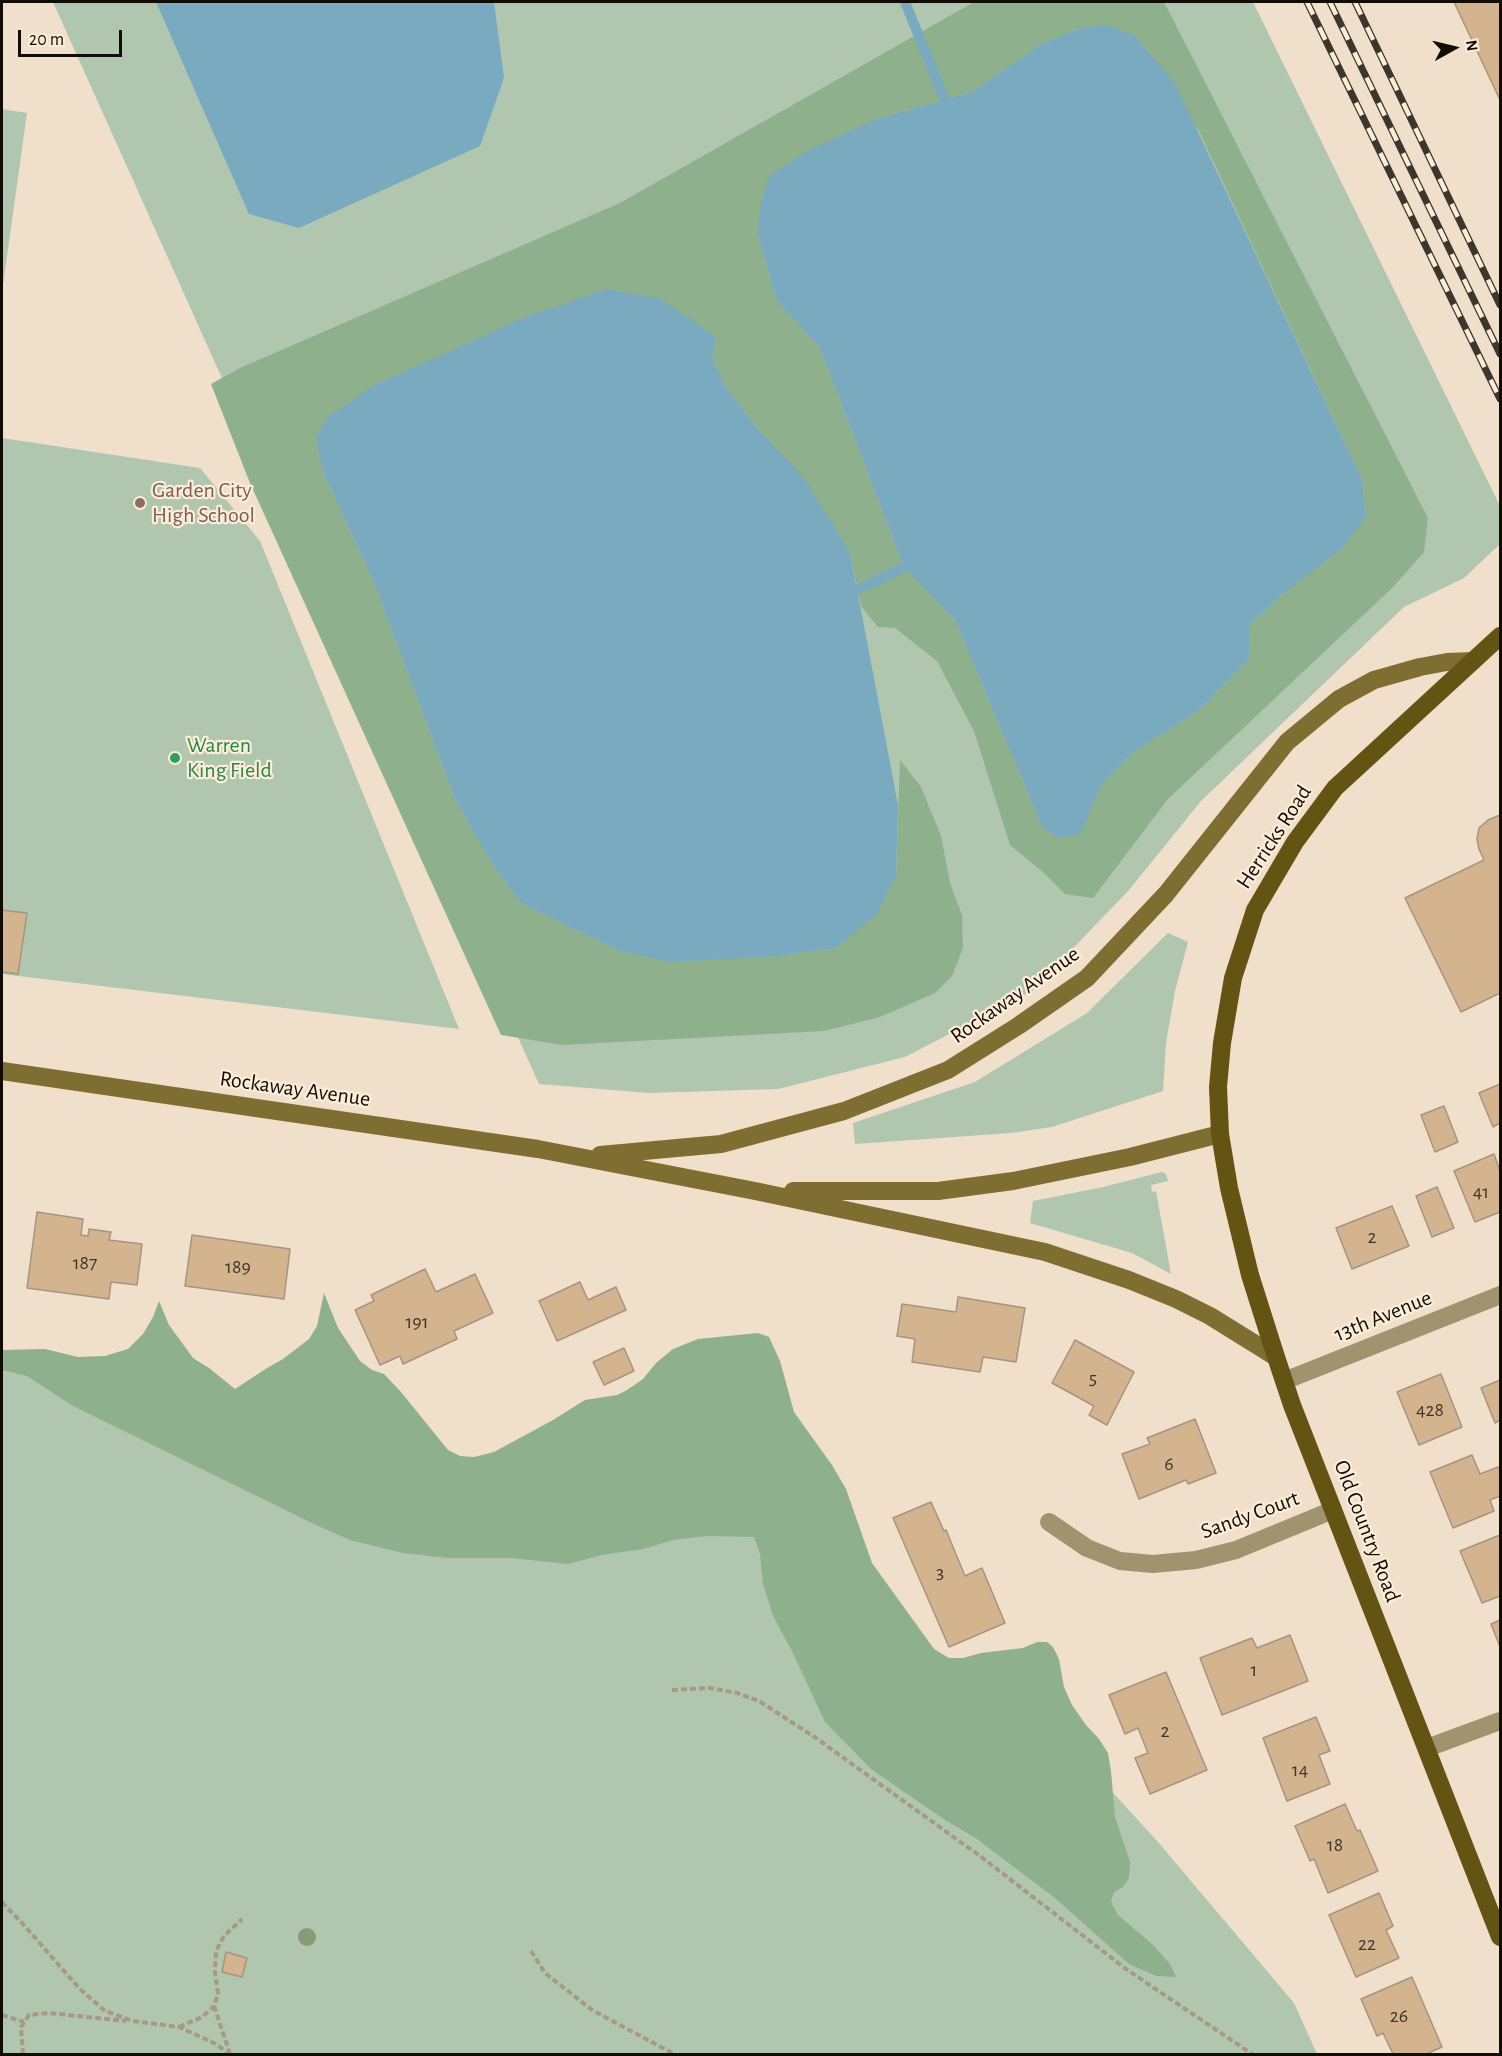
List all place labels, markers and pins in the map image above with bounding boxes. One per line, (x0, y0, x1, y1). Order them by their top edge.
place label: Garden City High School (152, 477, 255, 528)
marker: Garden City High School (133, 496, 147, 510)
place label: Warren King Field (187, 732, 272, 784)
marker: Warren King Field (168, 751, 182, 765)

